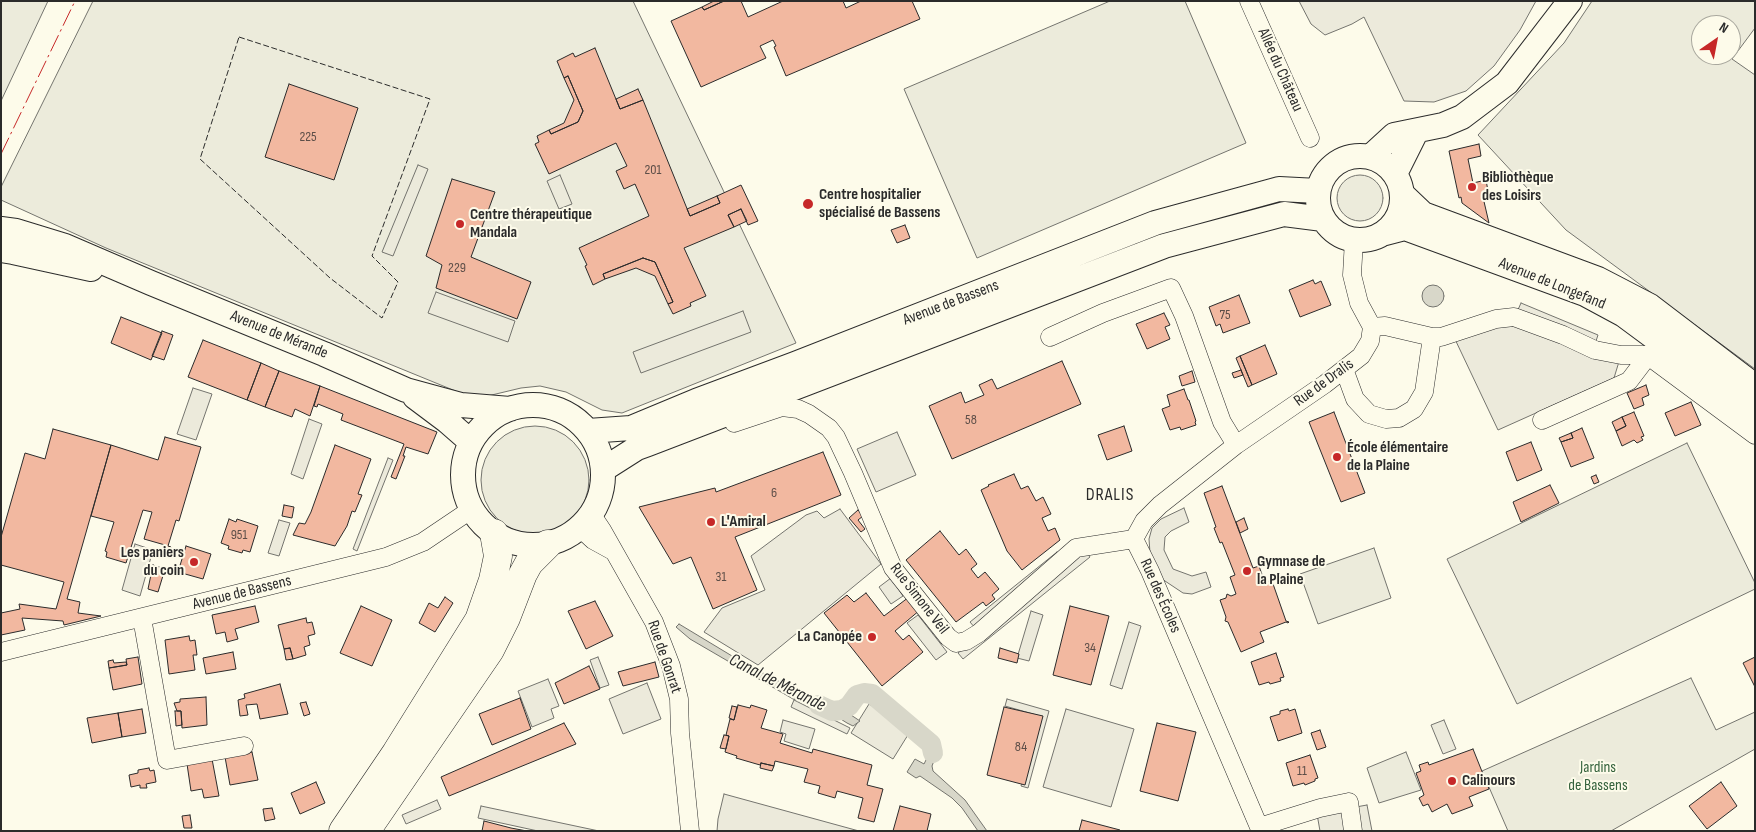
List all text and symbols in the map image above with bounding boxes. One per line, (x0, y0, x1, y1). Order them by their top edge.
north arrow (1691, 15, 1741, 65)
text: N (1716, 19, 1732, 37)
street label: Allée du Château (1253, 25, 1307, 115)
house number: 225 (299, 129, 317, 145)
house number: 201 (645, 162, 661, 178)
place label: Bibliothèque des Loisirs (1482, 168, 1554, 206)
marker: Bibliothèque des Loisirs (1466, 181, 1478, 193)
place label: Centre hospitalier spécialisé de Bassens (819, 185, 940, 223)
marker: Centre hospitalier spécialisé de Bassens (801, 197, 815, 211)
place label: Centre thérapeutique Mandala (470, 205, 592, 243)
marker: Centre thérapeutique Mandala (454, 218, 466, 230)
street label: Avenue de Longefand (1496, 254, 1608, 314)
house number: 229 (448, 260, 466, 276)
street label: Avenue de Bassens (900, 276, 1002, 330)
street label: Avenue de Mérande (227, 307, 331, 363)
house number: 75 (1219, 307, 1231, 323)
street label: Rue de Dralis (1290, 355, 1358, 411)
house number: 58 (965, 412, 977, 428)
place label: École élémentaire de la Plaine (1347, 438, 1448, 476)
marker: École élémentaire de la Plaine (1331, 451, 1343, 463)
district label: DRALIS (1085, 484, 1135, 506)
house number: 6 (771, 485, 777, 501)
place label: L'Amiral (721, 512, 766, 532)
marker: L'Amiral (705, 516, 717, 528)
house number: 951 (231, 527, 247, 543)
place label: Les paniers du coin (121, 543, 184, 581)
place label: Gymnase de la Plaine (1257, 552, 1325, 590)
marker: Les paniers du coin (188, 556, 200, 568)
street label: Rue des Écoles (1135, 556, 1185, 636)
street label: Rue Simone Veil (885, 560, 953, 638)
marker: Gymnase de la Plaine (1241, 565, 1253, 577)
house number: 31 (716, 569, 726, 585)
street label: Avenue de Bassens (191, 571, 293, 615)
street label: Rue de Gonrat (643, 618, 685, 696)
place label: La Canopée (797, 627, 862, 647)
marker: La Canopée (866, 631, 878, 643)
house number: 34 (1084, 640, 1096, 656)
water label: Canal de Mérande (725, 649, 829, 717)
house number: 84 (1015, 739, 1027, 755)
park label: Jardins de Bassens (1568, 758, 1628, 796)
house number: 11 (1297, 763, 1307, 779)
place label: Calinours (1462, 771, 1515, 791)
marker: Calinours (1446, 775, 1458, 787)

